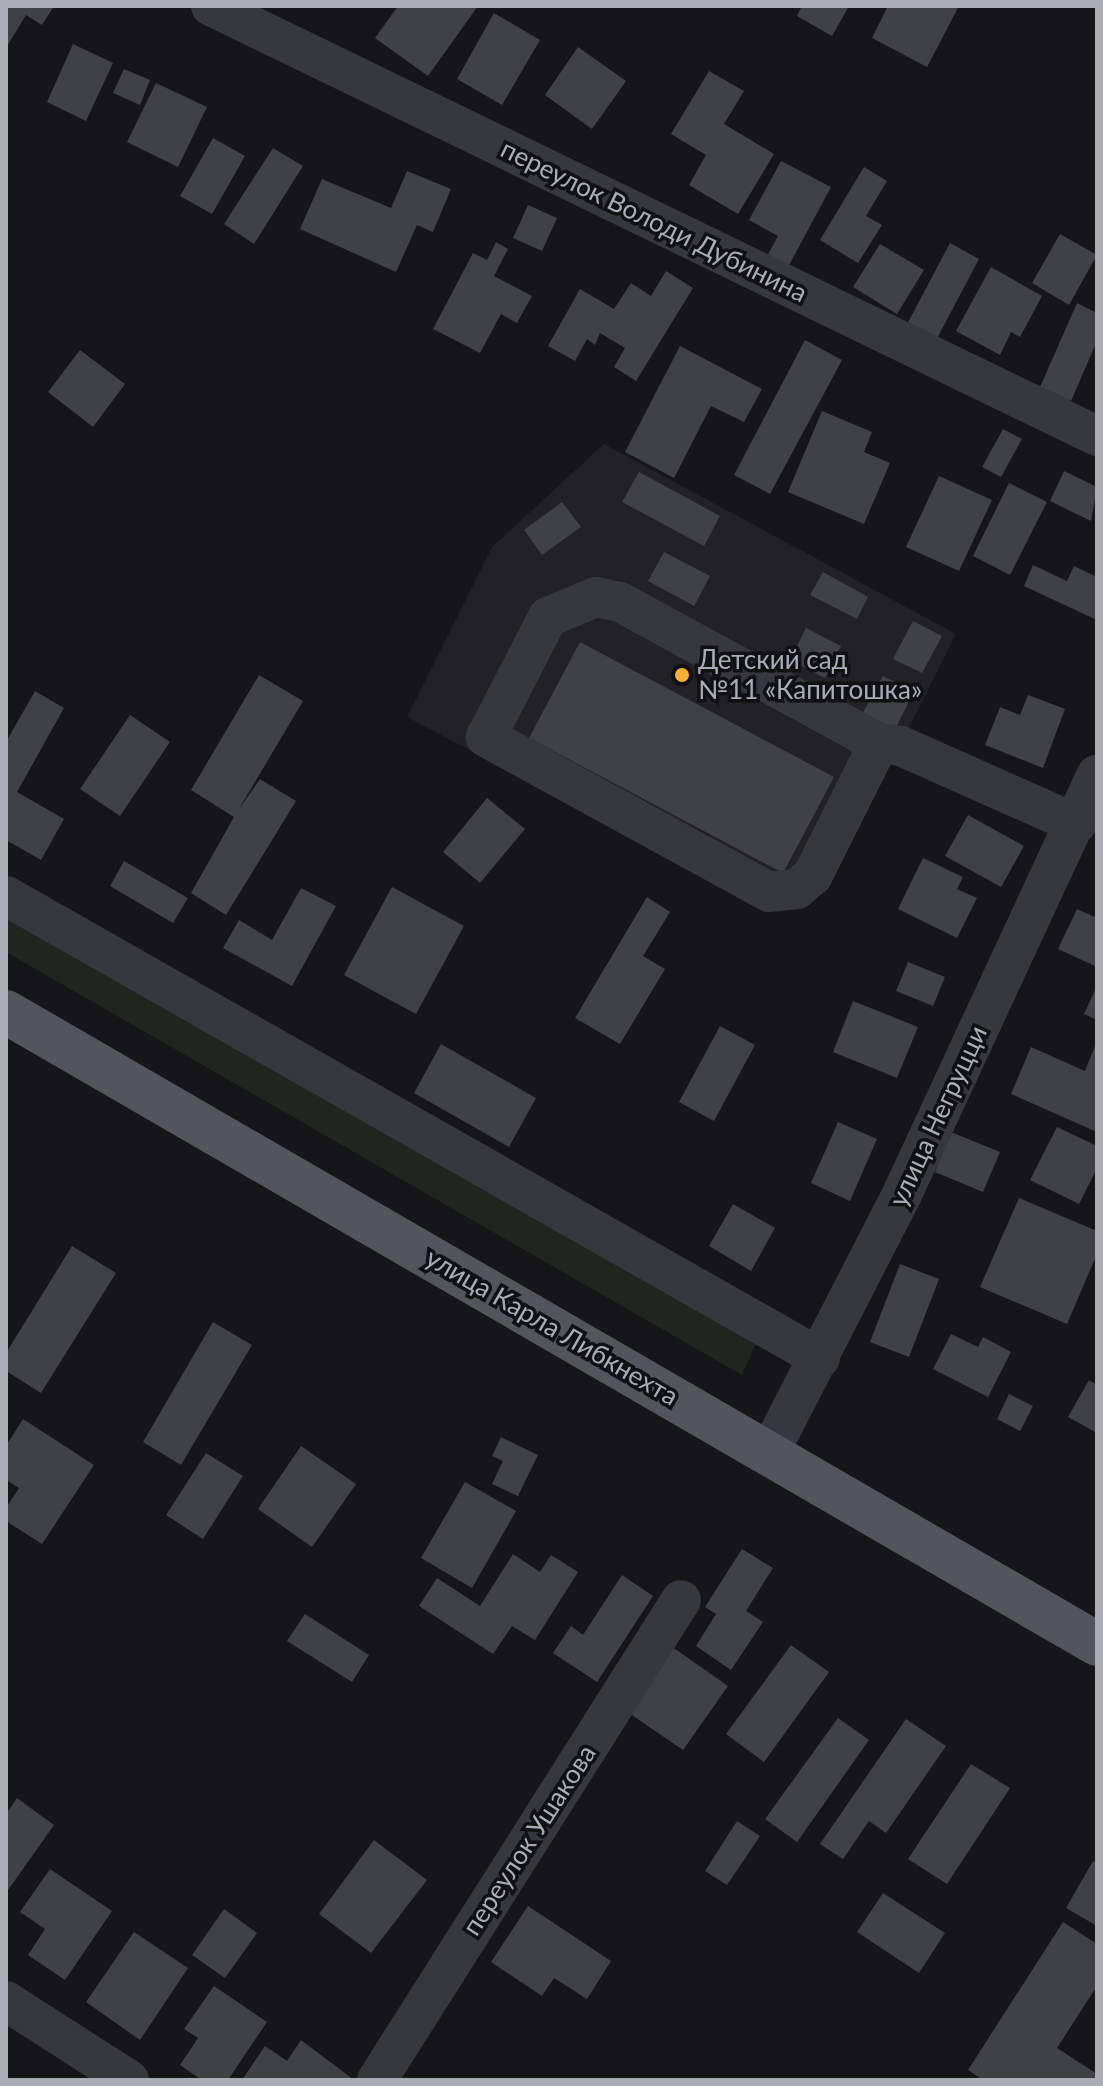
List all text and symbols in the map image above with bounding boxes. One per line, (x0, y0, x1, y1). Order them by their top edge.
street label: переулок Володи Дубинина (496, 133, 812, 309)
place label: Детский сад №11 «Капитошка» (698, 644, 922, 706)
marker: Детский сад №11 «Капитошка» (673, 666, 691, 684)
street label: улица Негруцци (883, 1021, 993, 1211)
street label: улица Карла Либкнехта (420, 1242, 684, 1412)
street label: переулок Ушакова (456, 1739, 602, 1941)

